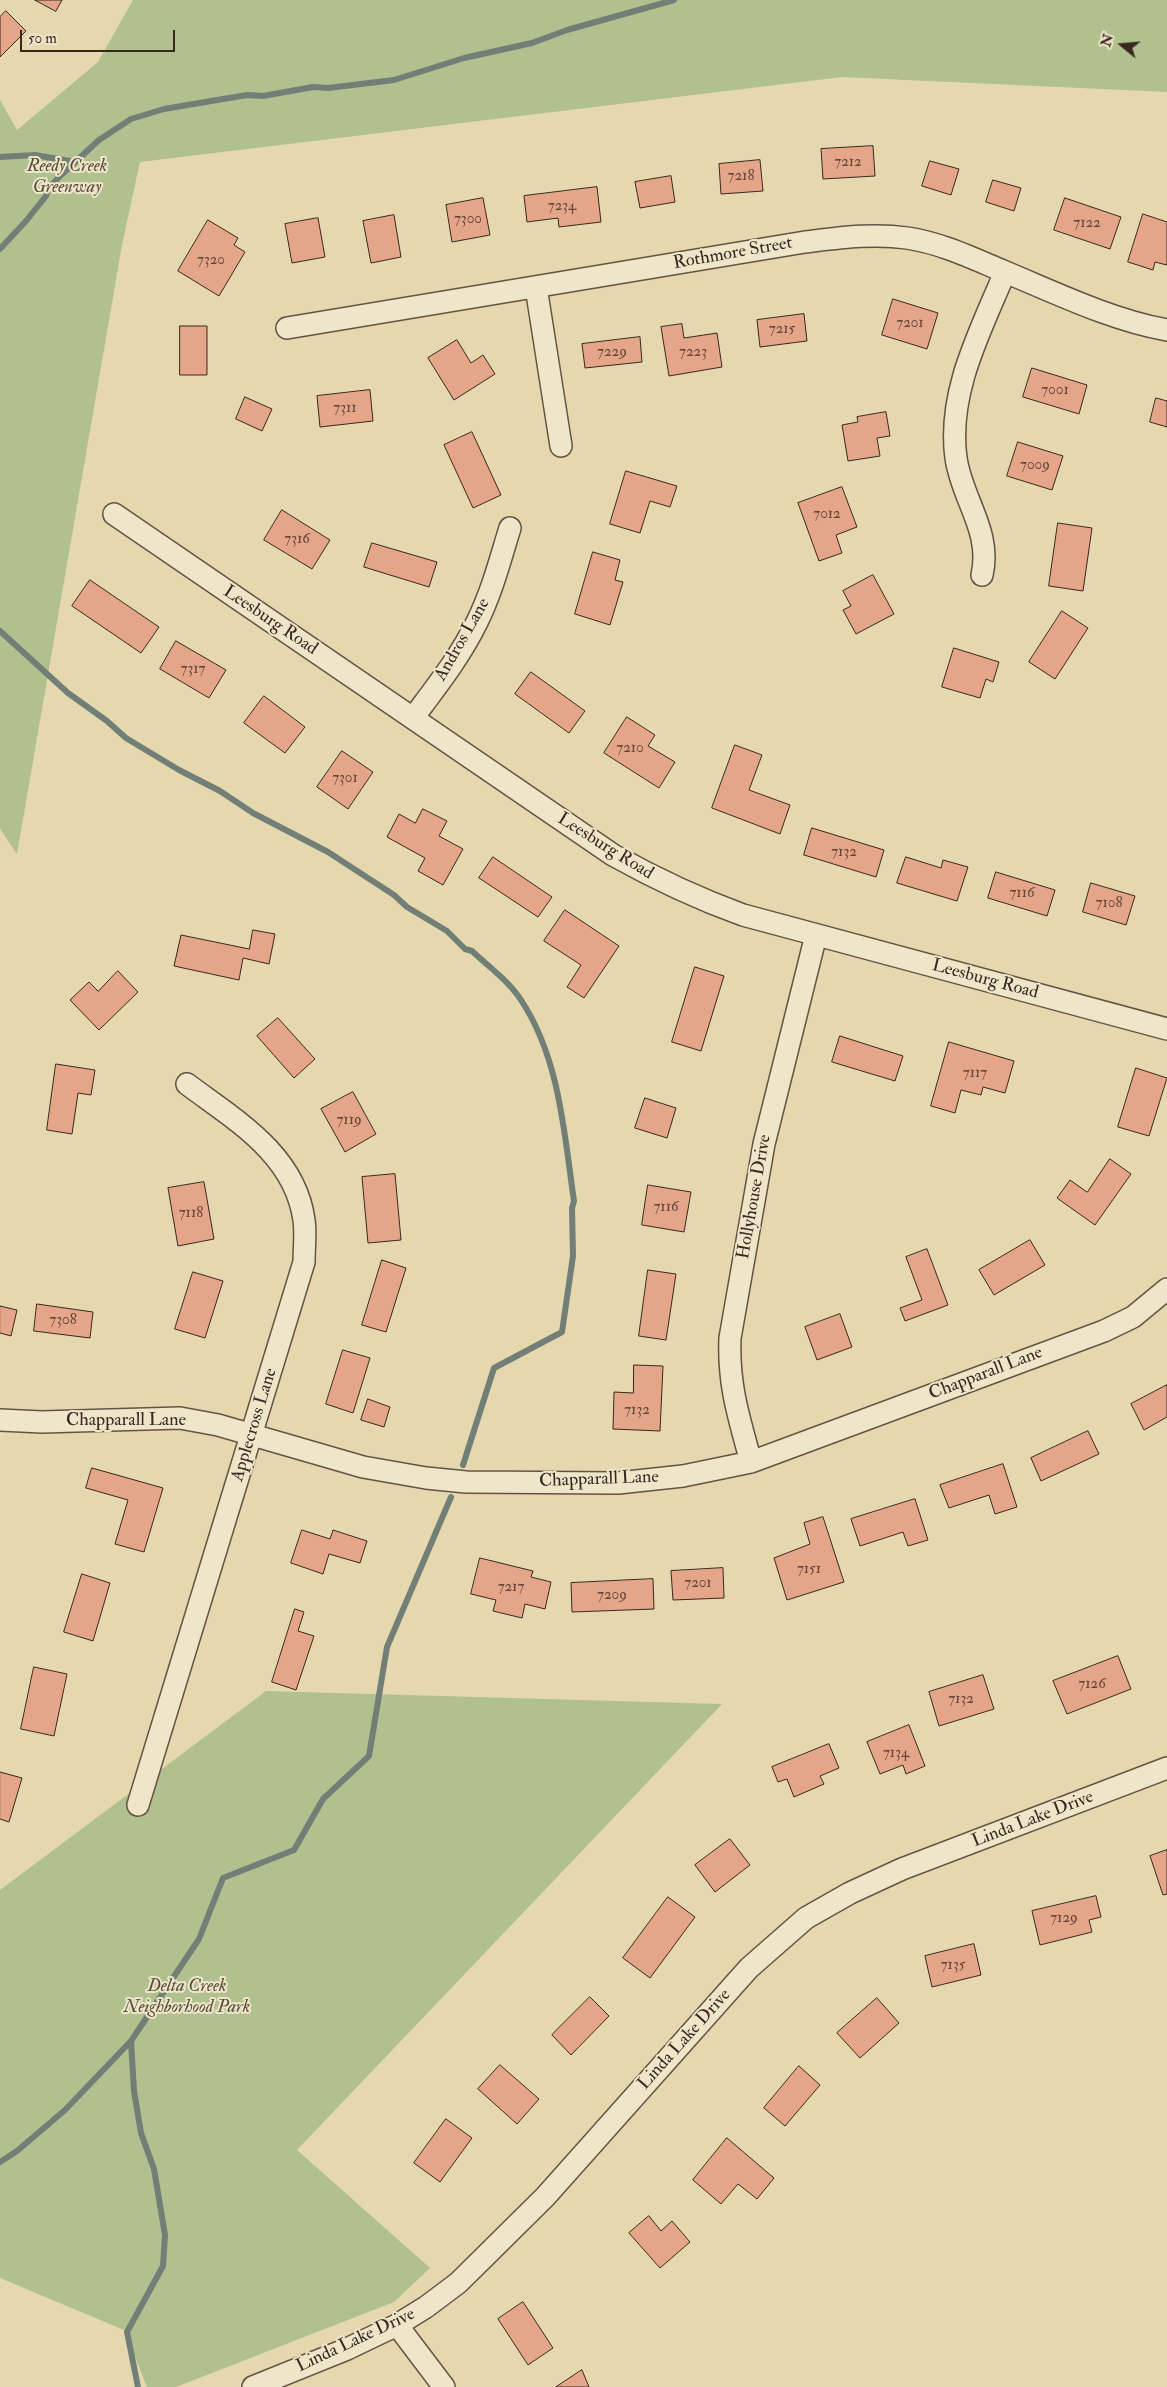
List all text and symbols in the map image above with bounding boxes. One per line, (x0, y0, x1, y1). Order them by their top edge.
scale bar (22, 20, 178, 52)
north arrow (1097, 20, 1147, 70)
text: 50 m (28, 29, 57, 48)
text: N (1097, 32, 1117, 49)
house number: 7212 (834, 154, 862, 172)
park label: Reedy Creek Greenway (27, 156, 107, 198)
house number: 7218 (728, 168, 754, 186)
house number: 7234 (548, 198, 576, 216)
house number: 7300 (454, 211, 482, 229)
house number: 7122 (1073, 215, 1101, 233)
street label: Rothmore Street (672, 233, 794, 275)
house number: 7320 (197, 252, 225, 270)
house number: 7201 (896, 315, 924, 333)
house number: 7215 (769, 321, 795, 339)
house number: 7229 (597, 344, 627, 362)
house number: 7223 (679, 344, 707, 362)
house number: 7001 (1041, 382, 1069, 400)
house number: 7311 (333, 400, 357, 418)
house number: 7009 (1020, 457, 1050, 475)
house number: 7012 (813, 506, 841, 524)
house number: 7316 (284, 531, 310, 549)
street label: Leesburg Road (219, 581, 321, 661)
street label: Andros Lane (431, 595, 495, 685)
house number: 7317 (181, 661, 205, 679)
house number: 7210 (616, 740, 644, 758)
house number: 7301 (332, 770, 358, 788)
street label: Leesburg Road (553, 809, 657, 885)
house number: 7132 (831, 844, 857, 862)
house number: 7116 (1009, 885, 1035, 903)
house number: 7108 (1096, 895, 1122, 913)
street label: Leesburg Road (929, 955, 1041, 1005)
house number: 7117 (963, 1065, 987, 1083)
house number: 7119 (336, 1112, 362, 1130)
street label: Hollyhouse Drive (733, 1133, 777, 1261)
house number: 7116 (653, 1199, 679, 1217)
house number: 7118 (179, 1205, 203, 1223)
house number: 7308 (49, 1312, 77, 1330)
street label: Chapparall Lane (926, 1342, 1046, 1406)
street label: Applecross Lane (227, 1366, 283, 1484)
house number: 7132 (624, 1402, 650, 1420)
street label: Chapparall Lane (66, 1410, 186, 1432)
street label: Chapparall Lane (539, 1467, 659, 1493)
house number: 7151 (797, 1561, 821, 1579)
house number: 7201 (684, 1575, 712, 1593)
house number: 7217 (498, 1579, 524, 1597)
house number: 7209 (597, 1587, 627, 1605)
house number: 7126 (1078, 1676, 1106, 1694)
house number: 7132 (948, 1691, 974, 1709)
house number: 7134 (883, 1745, 909, 1763)
street label: Linda Lake Drive (969, 1787, 1097, 1853)
house number: 7129 (1050, 1910, 1078, 1928)
house number: 7135 (941, 1957, 965, 1975)
park label: Delta Creek Neighborhood Park (124, 1976, 250, 2018)
street label: Linda Lake Drive (634, 1985, 736, 2095)
street label: Linda Lake Drive (293, 2304, 419, 2378)

